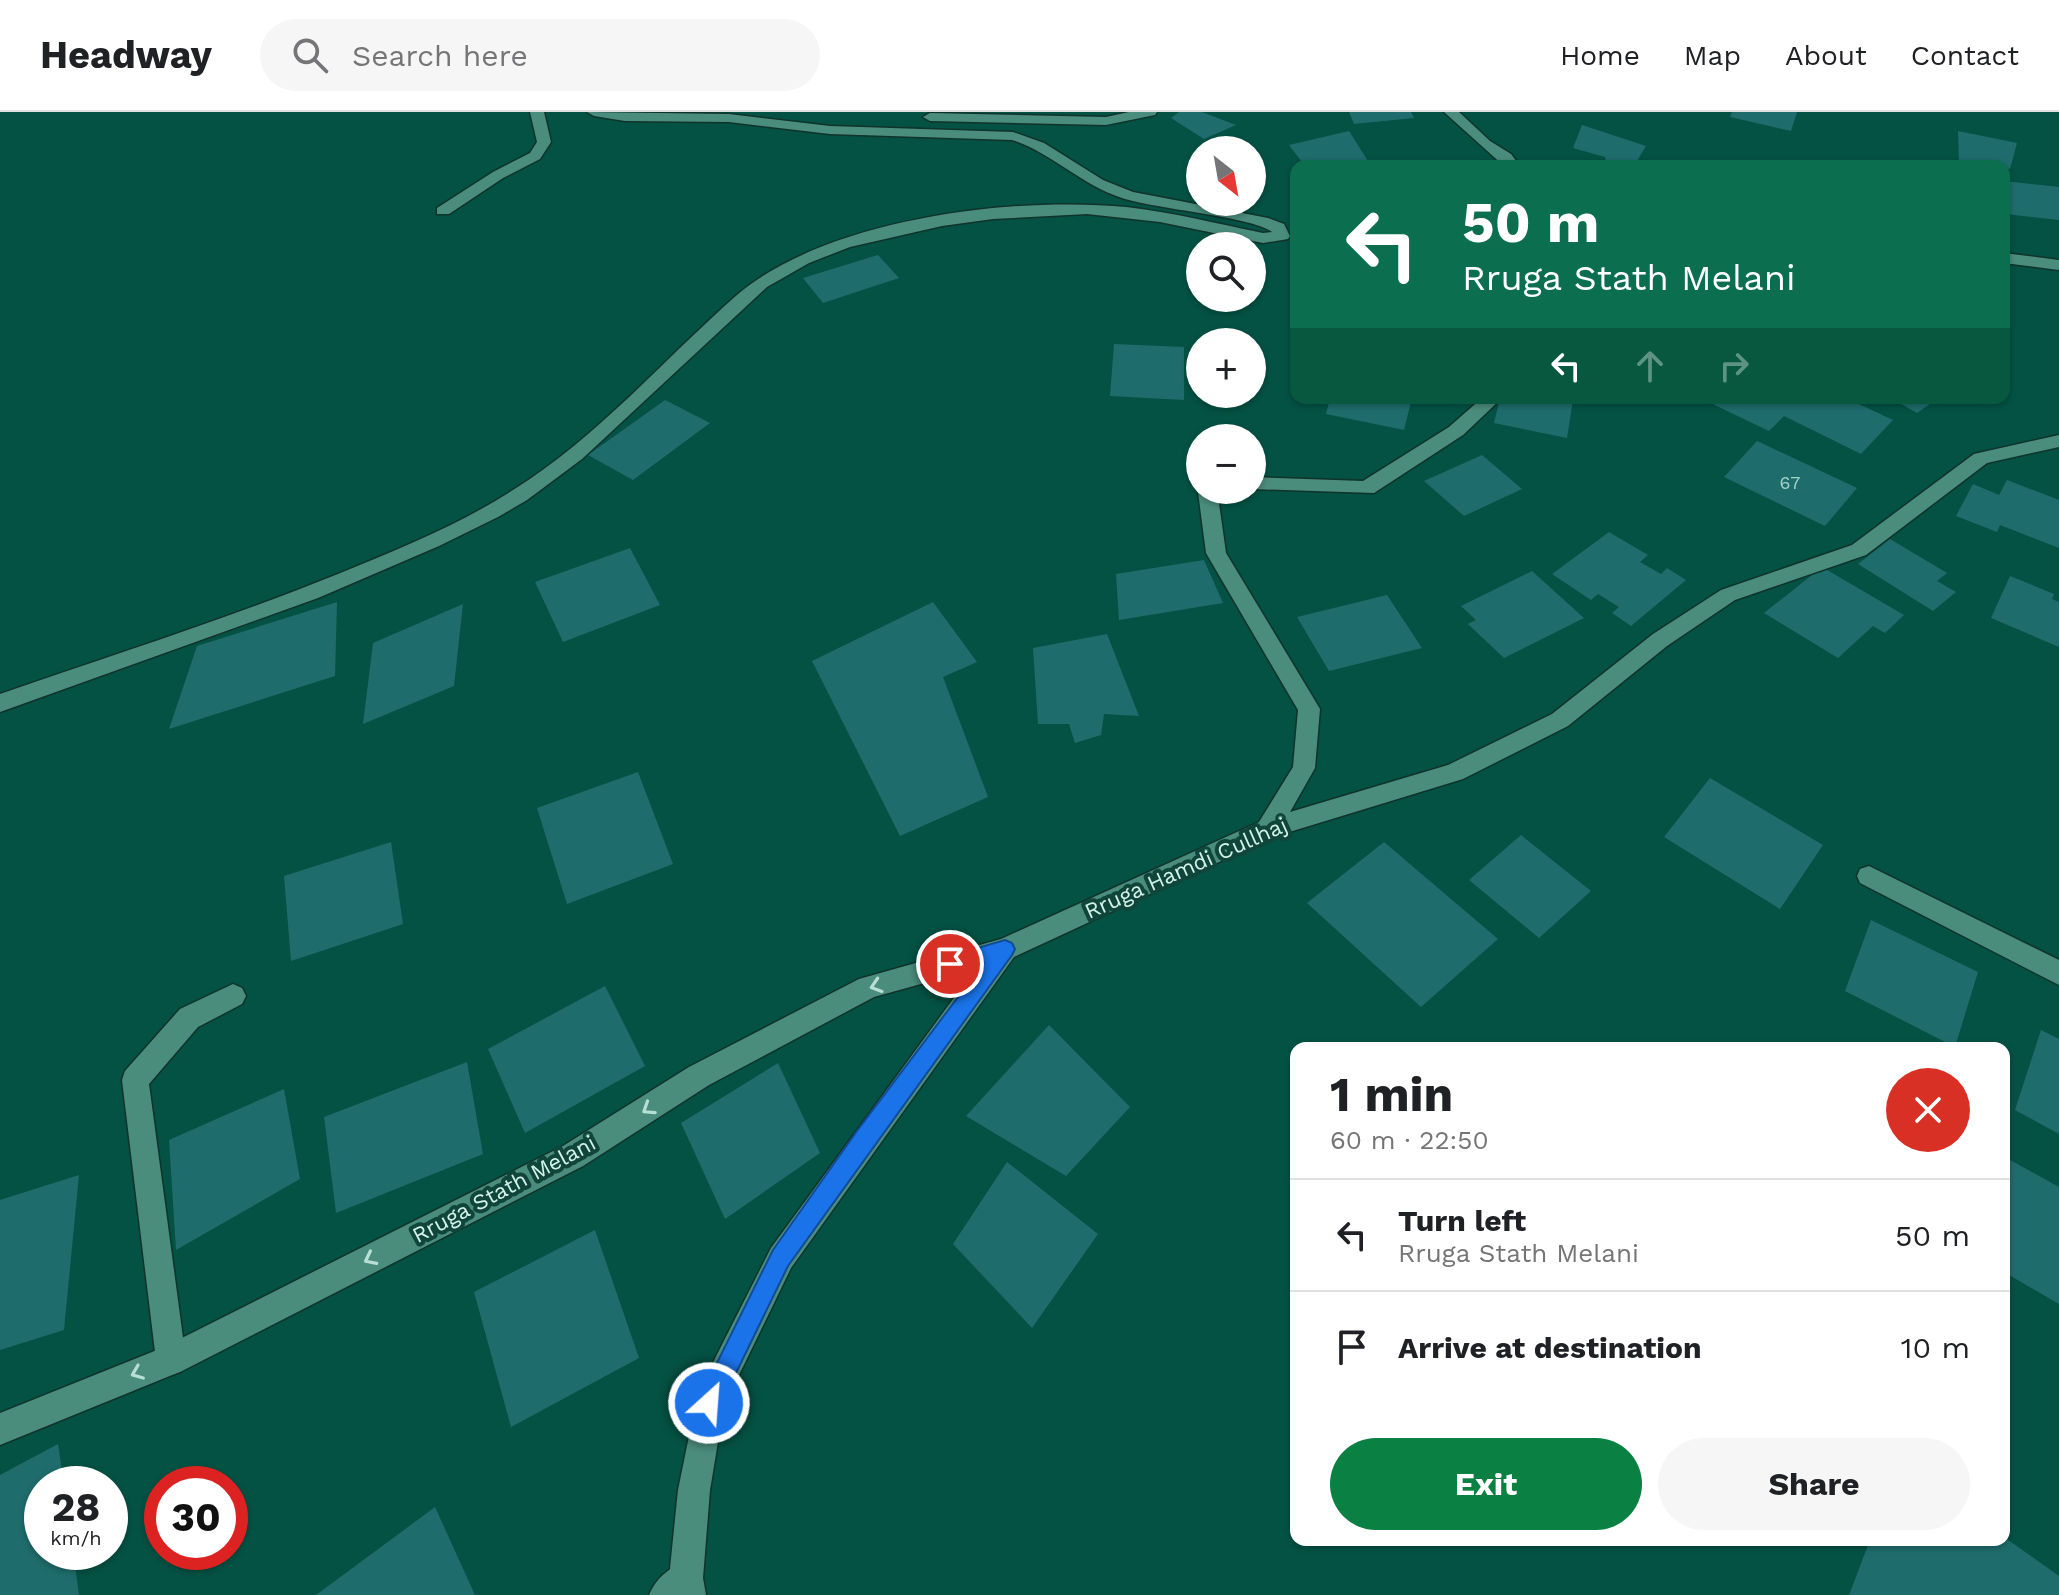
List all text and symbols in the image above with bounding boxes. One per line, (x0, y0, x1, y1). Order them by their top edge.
search box (260, 19, 820, 91)
text: Headway (40, 33, 212, 77)
icon: search (288, 33, 332, 77)
text: Search here (352, 38, 528, 73)
text: Home (1560, 39, 1640, 72)
text: Map (1684, 39, 1741, 72)
text: About (1785, 39, 1867, 72)
text: Contact (1911, 39, 2019, 72)
north arrow (1186, 136, 1266, 216)
map controls (1186, 136, 1266, 504)
text: 50 m (1462, 190, 1599, 256)
icon: left (1330, 192, 1434, 296)
button: search (1186, 232, 1266, 312)
text: Rruga Stath Melani (1462, 257, 1796, 299)
button: + (1186, 328, 1266, 408)
icon: left (1544, 344, 1588, 388)
icon: ahead (1628, 344, 1672, 388)
icon: right (1712, 344, 1756, 388)
button: − (1186, 424, 1266, 504)
house number: 67 (1780, 472, 1800, 493)
street label: Rruga Hamdi Cullhaj (1081, 812, 1291, 924)
pin (916, 930, 984, 998)
icon: arrive (928, 942, 972, 986)
one-way arrow (870, 976, 884, 992)
text: 1 min (1330, 1066, 1453, 1123)
button: close (1886, 1068, 1970, 1152)
one-way arrow (642, 1099, 657, 1114)
text: 60 m · 22:50 (1330, 1125, 1489, 1155)
street label: Rruga Stath Melani (408, 1130, 600, 1248)
text: Turn left (1398, 1203, 1526, 1238)
icon: left (1330, 1213, 1374, 1257)
text: 50 m (1895, 1218, 1970, 1253)
text: Rruga Stath Melani (1398, 1238, 1639, 1268)
one-way arrow (364, 1249, 379, 1265)
icon: arrive (1330, 1325, 1374, 1369)
text: Arrive at destination (1398, 1330, 1702, 1365)
text: 10 m (1901, 1330, 1970, 1365)
position arrow (667, 1361, 751, 1445)
one-way arrow (131, 1364, 145, 1380)
button: Exit (1330, 1438, 1642, 1530)
button: Share (1658, 1438, 1970, 1530)
speed limit sign: 30 (144, 1466, 248, 1570)
text: 28 (52, 1484, 100, 1531)
text: km/h (50, 1526, 102, 1550)

